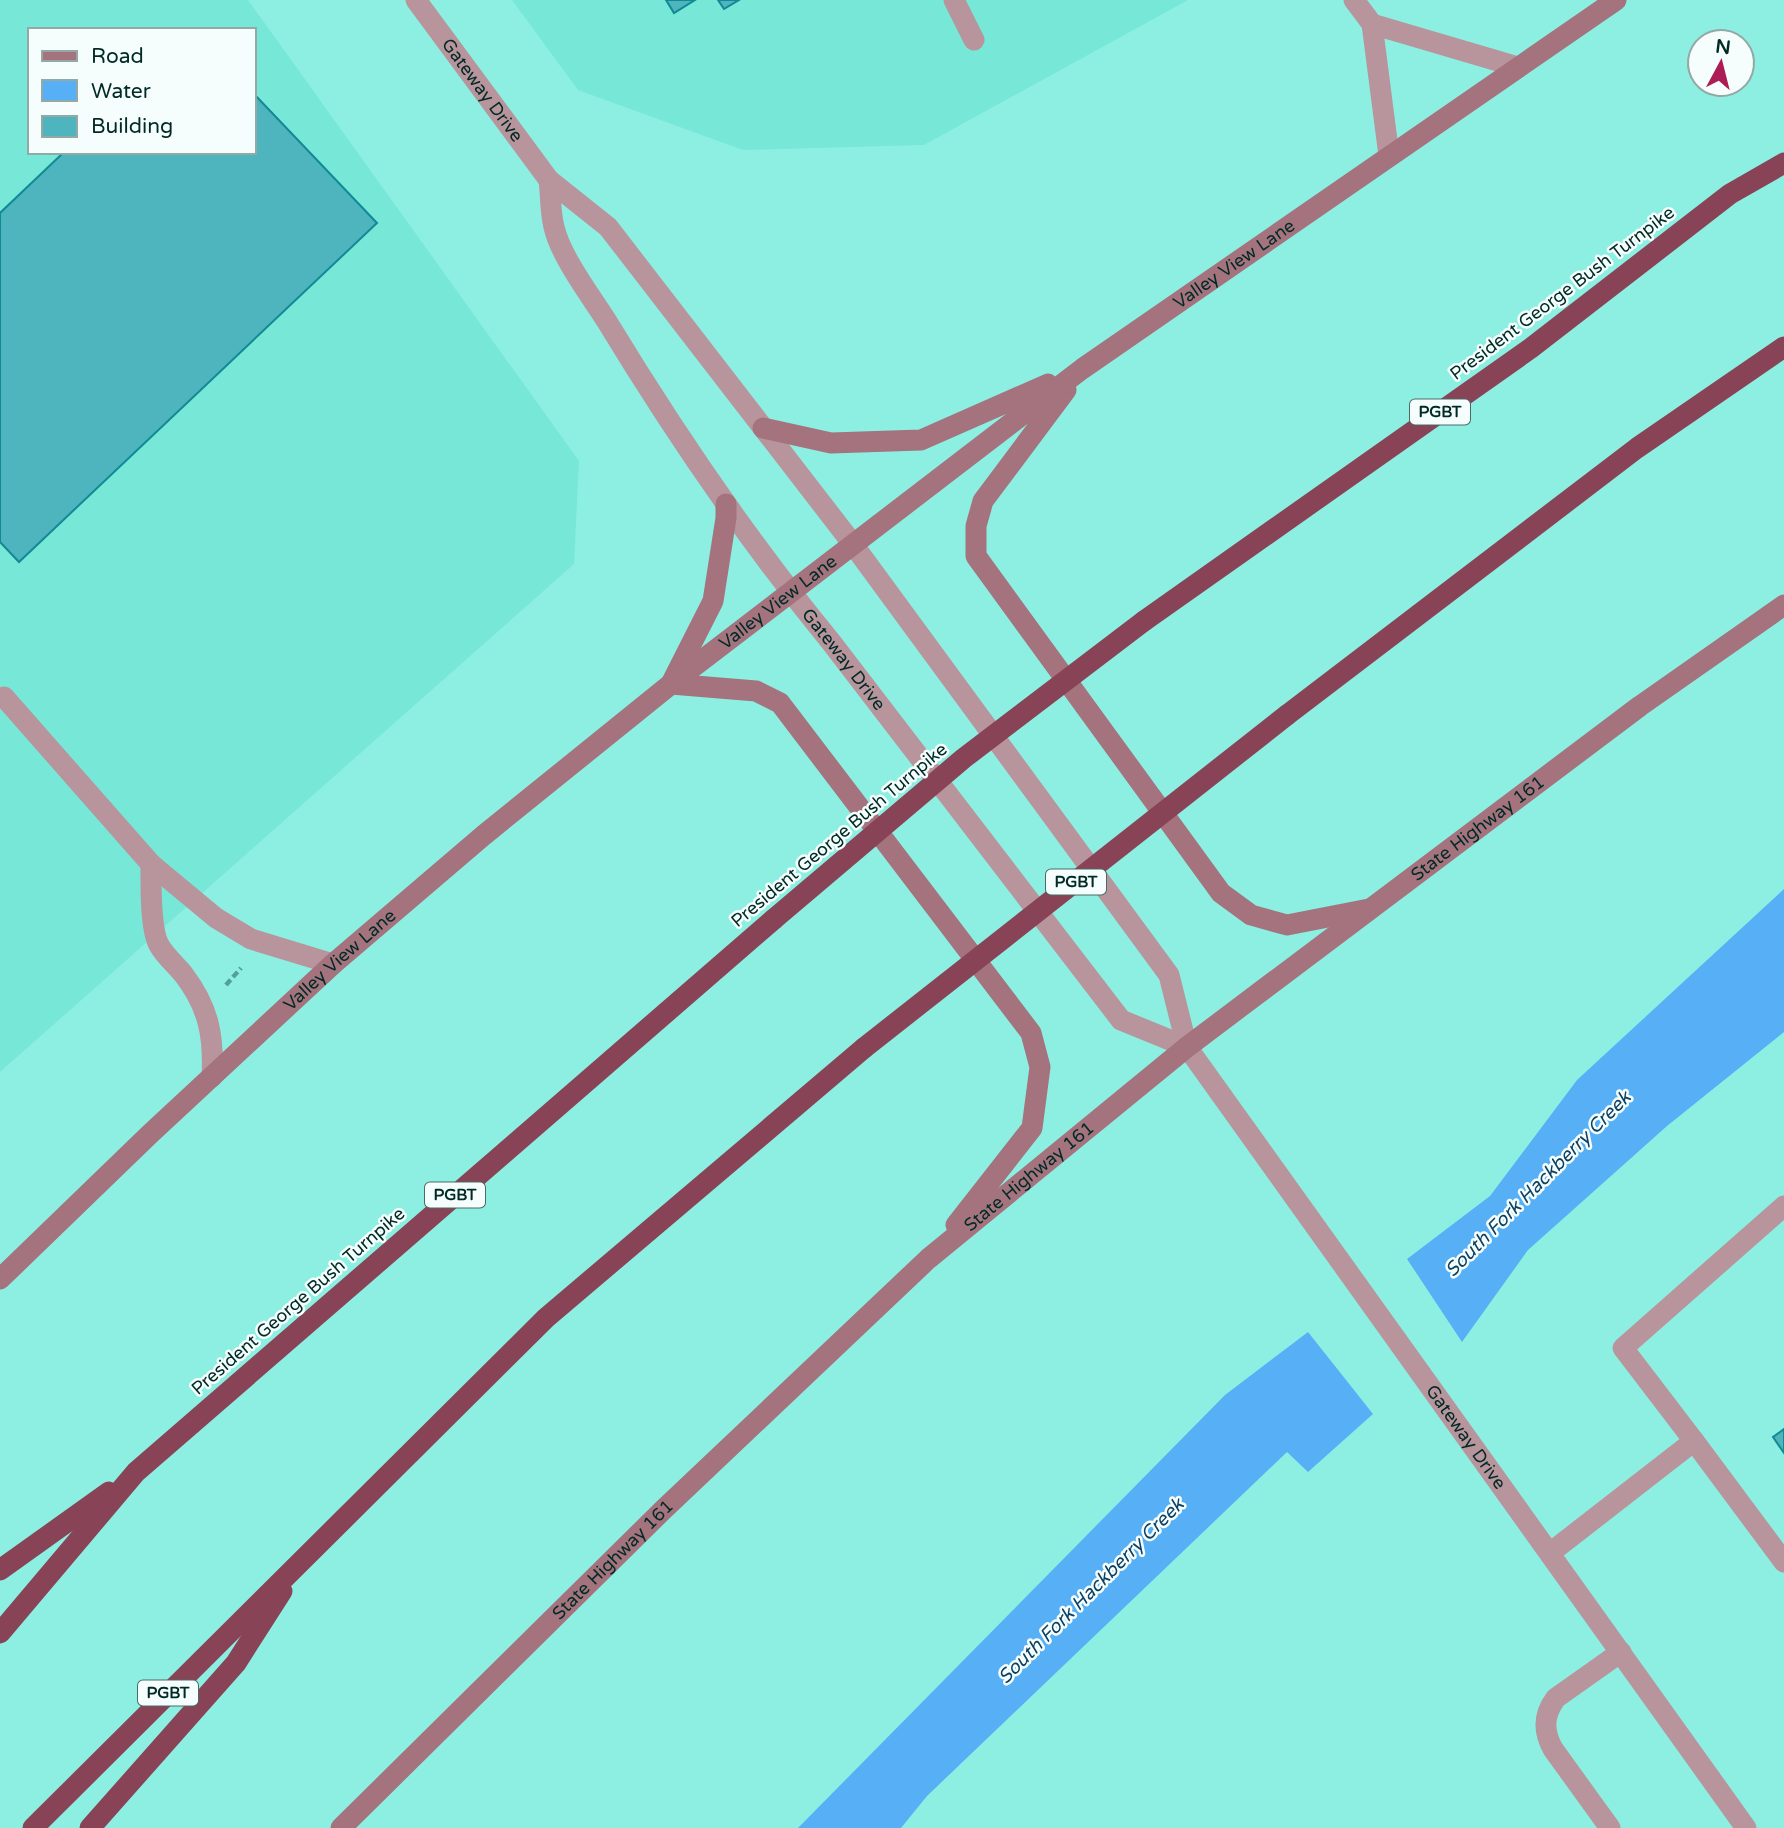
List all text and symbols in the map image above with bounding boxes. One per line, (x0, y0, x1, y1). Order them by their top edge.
legend (28, 28, 256, 154)
north arrow (1686, 28, 1756, 98)
street label: Gateway Drive (437, 34, 528, 146)
text: N (1714, 35, 1732, 59)
text: Road (91, 44, 144, 69)
text: Water (91, 79, 151, 104)
text: Building (91, 114, 173, 139)
street label: President George Bush Turnpike (1445, 201, 1679, 385)
street label: Valley View Lane (1169, 214, 1299, 314)
road number: PGBT (1410, 400, 1470, 424)
street label: Valley View Lane (715, 550, 841, 654)
street label: Gateway Drive (797, 604, 890, 715)
street label: President George Bush Turnpike (726, 738, 952, 932)
street label: State Highway 161 (1406, 771, 1549, 886)
road number: PGBT (1046, 870, 1106, 894)
street label: Valley View Lane (279, 904, 400, 1015)
water label: South Fork Hackberry Creek (1441, 1085, 1637, 1281)
street label: State Highway 161 (959, 1117, 1098, 1236)
road number: PGBT (425, 1182, 485, 1208)
street label: President George Bush Turnpike (187, 1202, 409, 1400)
street label: Gateway Drive (1421, 1380, 1511, 1493)
water label: South Fork Hackberry Creek (994, 1492, 1190, 1688)
street label: State Highway 161 (548, 1495, 678, 1624)
road number: PGBT (138, 1680, 198, 1706)

